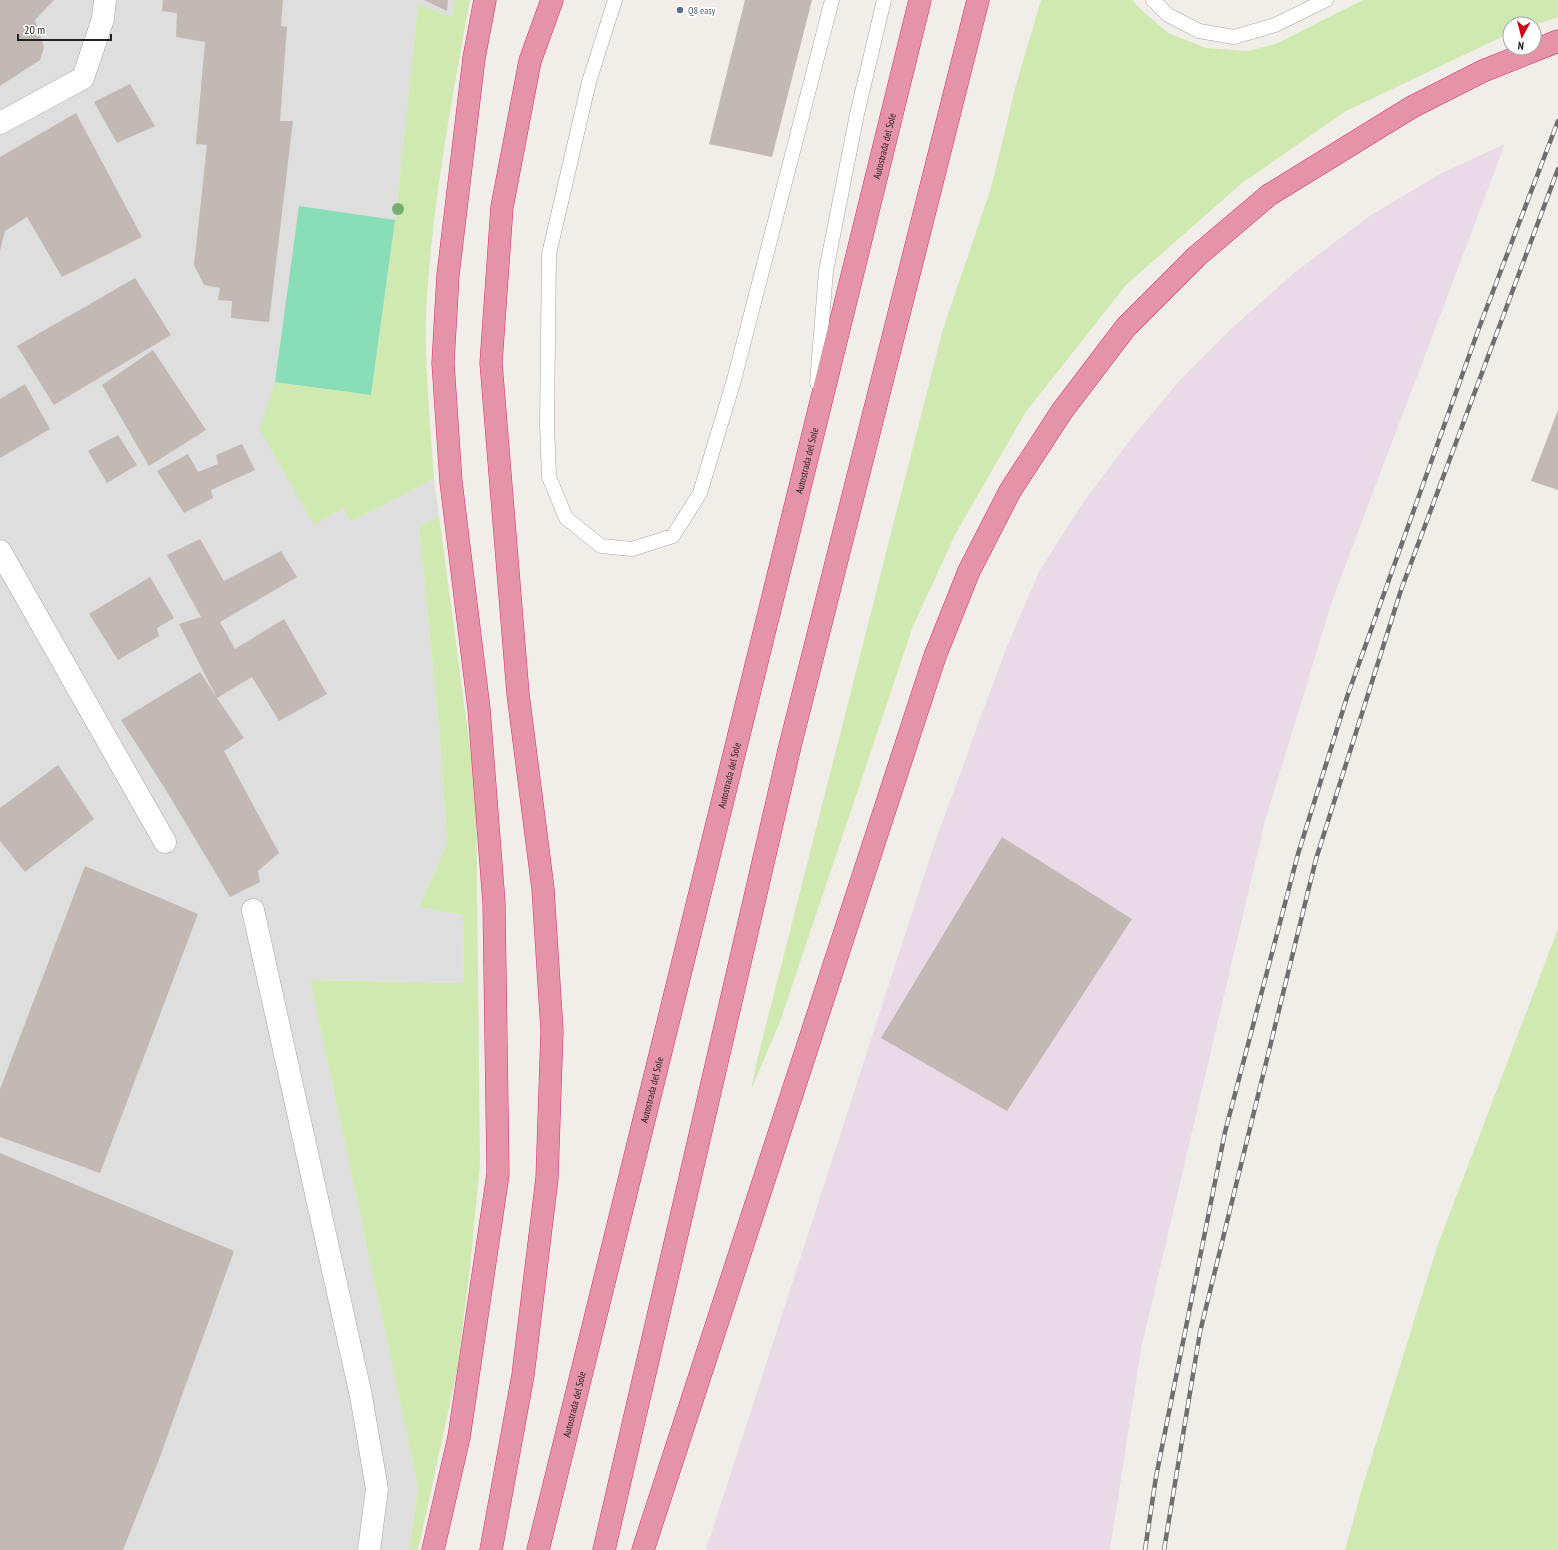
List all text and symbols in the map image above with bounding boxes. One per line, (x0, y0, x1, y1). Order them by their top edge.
place label: Q8 easy (688, 4, 716, 17)
marker: Q8 easy (675, 5, 685, 15)
scale bar (18, 16, 111, 42)
north arrow (1502, 16, 1542, 56)
text: 20 m (24, 22, 45, 37)
text: N (1517, 39, 1525, 53)
street label: Autostrada del Sole (870, 112, 898, 180)
street label: Autostrada del Sole (792, 426, 821, 495)
street label: Autostrada del Sole (715, 741, 743, 810)
street label: Autostrada del Sole (637, 1055, 666, 1124)
street label: Autostrada del Sole (560, 1370, 588, 1439)

